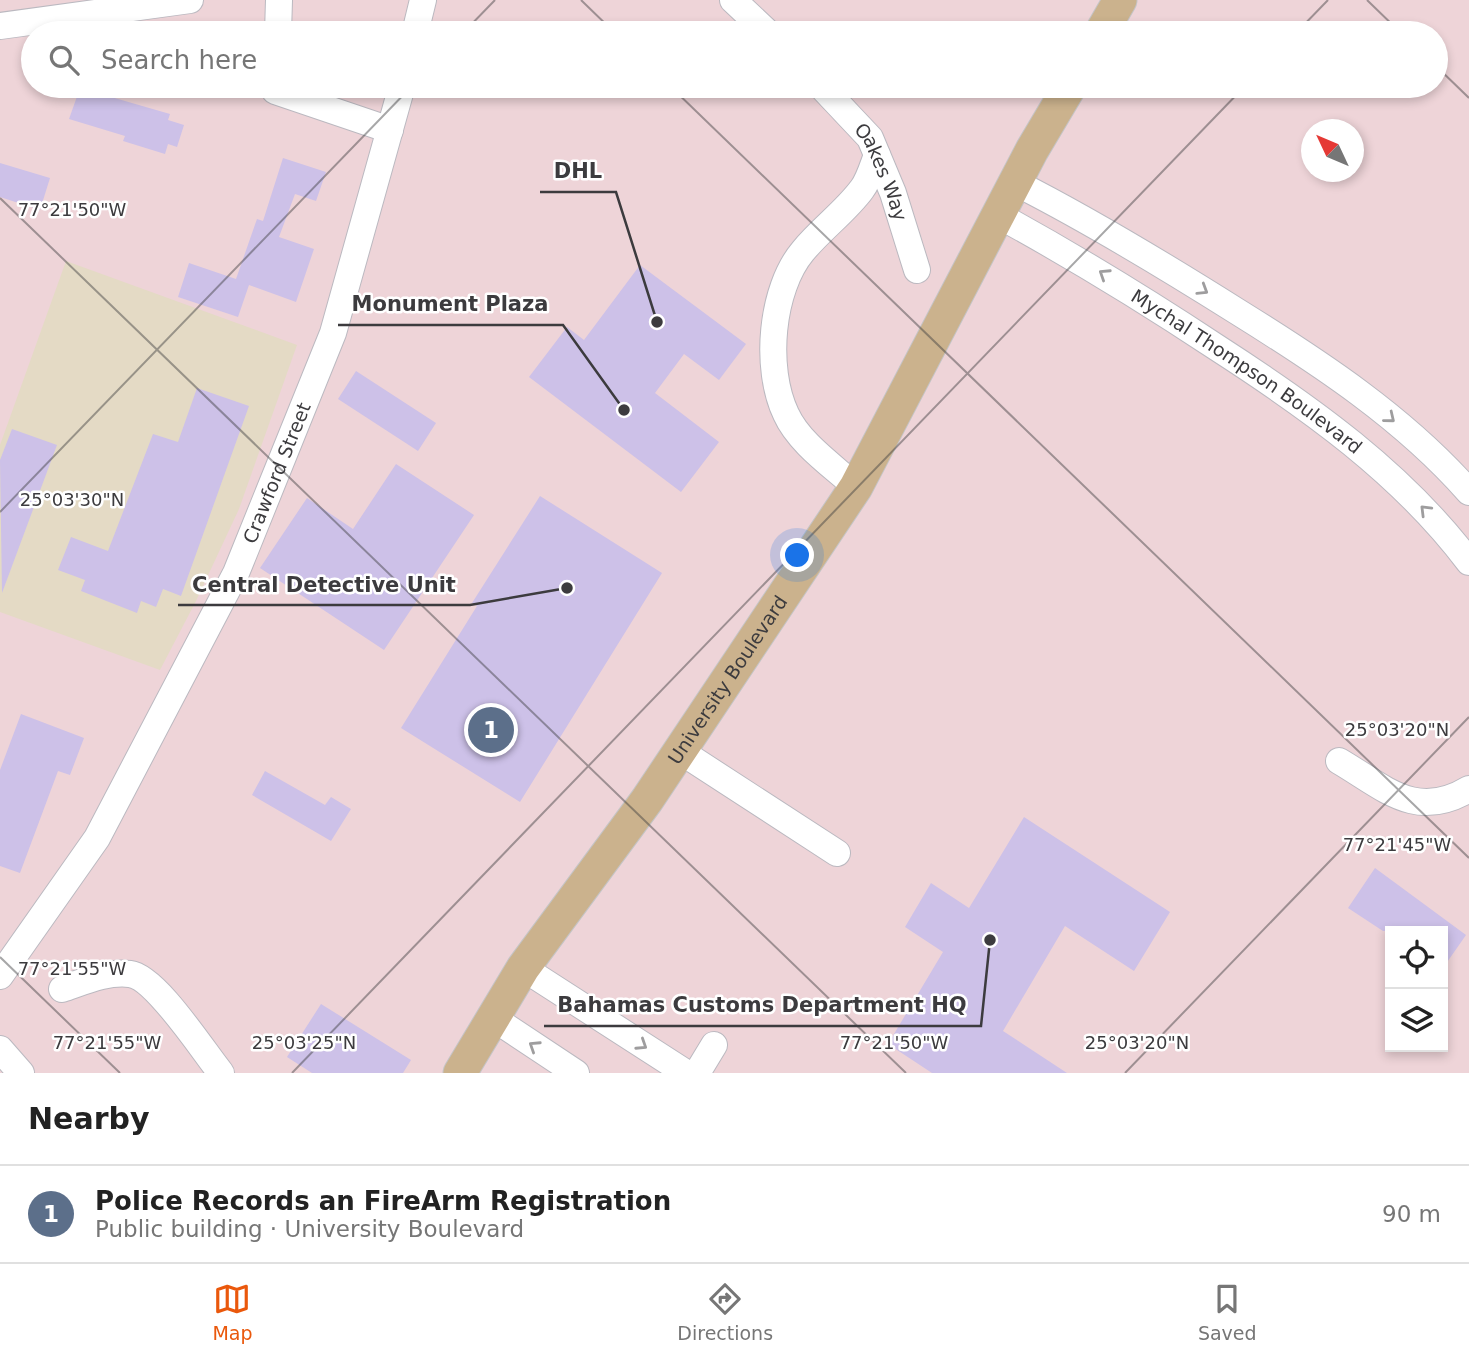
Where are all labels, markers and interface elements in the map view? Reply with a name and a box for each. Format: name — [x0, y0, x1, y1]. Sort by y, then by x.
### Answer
search box — [21, 21, 1448, 98]
icon: search — [45, 41, 83, 79]
text: Search here — [101, 45, 257, 75]
street label: Oakes Way — [850, 118, 912, 223]
north arrow — [1301, 119, 1364, 182]
callout: DHL — [540, 150, 616, 192]
text: DHL — [554, 159, 602, 183]
text: 77°21'50"W — [18, 199, 127, 220]
one-way arrow — [1099, 270, 1112, 283]
one-way arrow — [1195, 281, 1208, 294]
callout: Monument Plaza — [338, 283, 563, 325]
street label: Mychal Thompson Boulevard — [1127, 285, 1366, 458]
text: Monument Plaza — [352, 292, 548, 316]
street label: Crawford Street — [238, 399, 315, 546]
one-way arrow — [1382, 410, 1395, 422]
text: 25°03'30"N — [20, 489, 124, 510]
one-way arrow — [1421, 505, 1434, 518]
your location — [780, 538, 814, 572]
callout: Central Detective Unit — [178, 563, 470, 605]
text: Central Detective Unit — [192, 573, 456, 597]
street label: University Boulevard — [663, 591, 792, 768]
pin: 1 — [468, 704, 514, 756]
text: 25°03'20"N — [1345, 719, 1449, 740]
text: 77°21'45"W — [1343, 834, 1452, 855]
map controls — [1385, 926, 1448, 1052]
button: locate — [1385, 926, 1448, 989]
text: 77°21'55"W — [18, 958, 127, 979]
callout: Bahamas Customs Department HQ — [544, 984, 981, 1026]
button: layers — [1385, 989, 1448, 1052]
text: Bahamas Customs Department HQ — [557, 993, 967, 1017]
text: 77°21'55"W — [53, 1032, 162, 1053]
text: 25°03'25"N — [252, 1032, 356, 1053]
text: 77°21'50"W — [840, 1032, 949, 1053]
text: 25°03'20"N — [1085, 1032, 1189, 1053]
one-way arrow — [635, 1036, 648, 1049]
one-way arrow — [529, 1041, 542, 1054]
text: Nearby — [28, 1101, 150, 1136]
text: Police Records an FireArm Registration — [95, 1186, 671, 1216]
text: 1 — [43, 1201, 59, 1227]
text: 90 m — [1382, 1201, 1441, 1227]
text: Public building · University Boulevard — [95, 1216, 524, 1242]
tab: Map — [212, 1280, 253, 1344]
tab: Directions — [677, 1280, 773, 1344]
tab: Saved — [1198, 1280, 1257, 1344]

